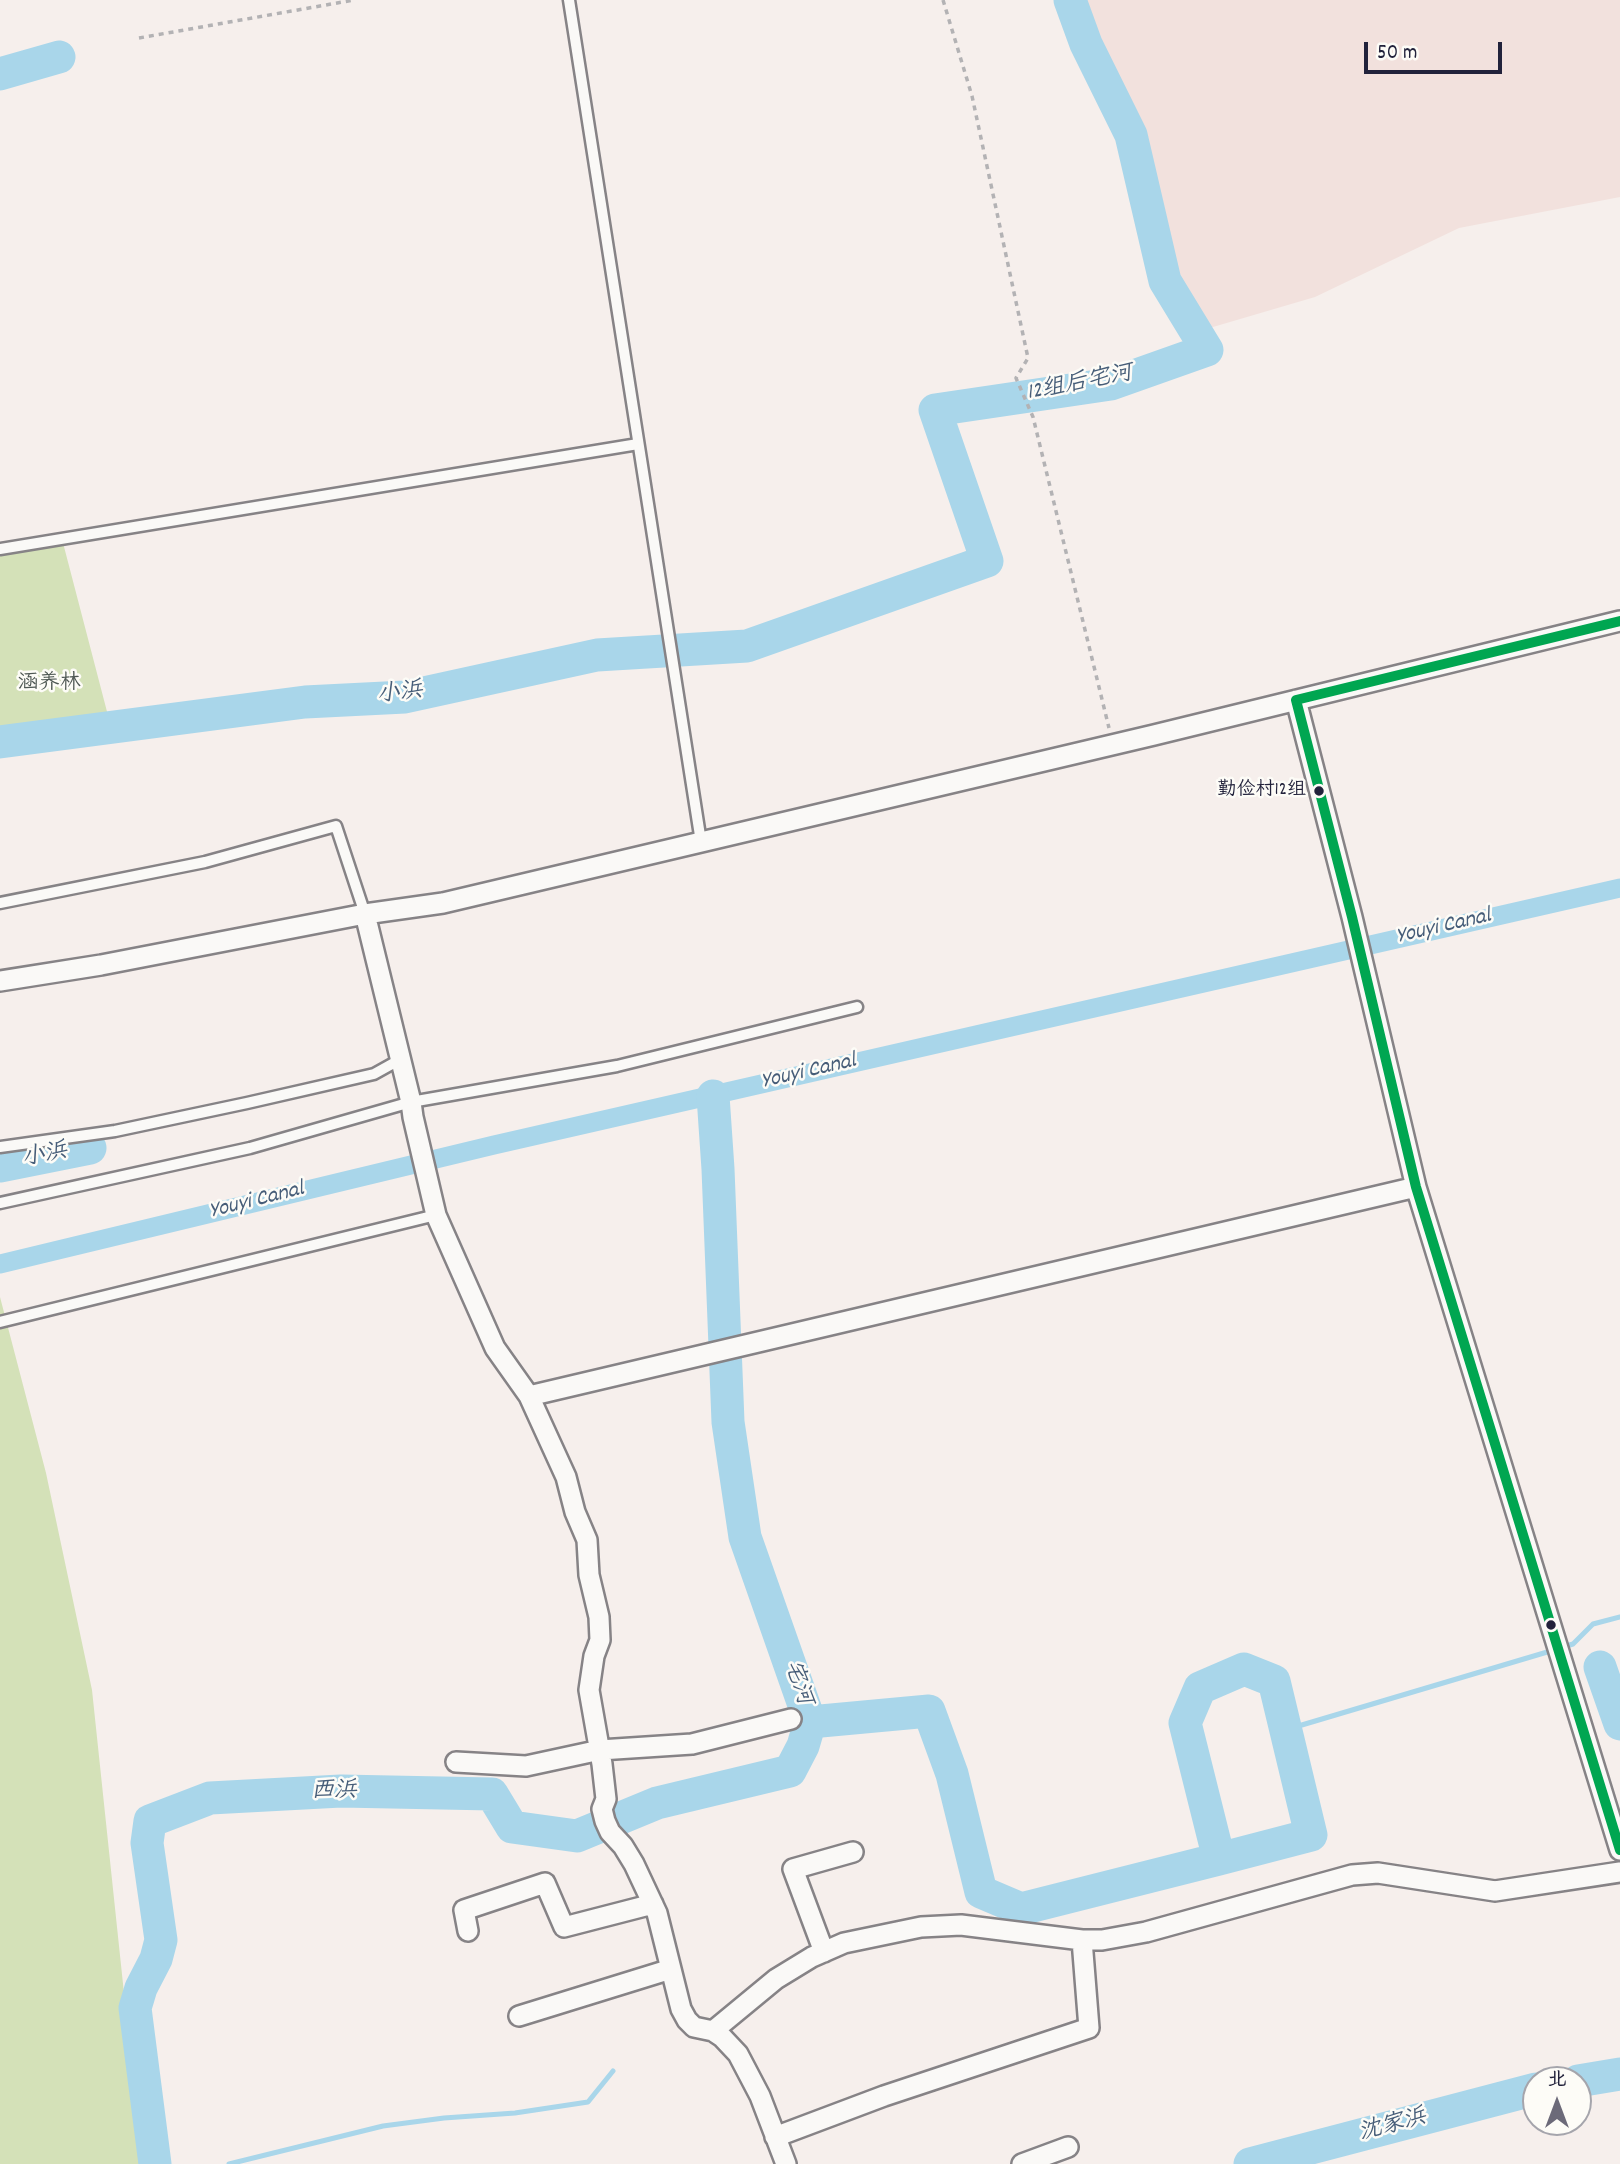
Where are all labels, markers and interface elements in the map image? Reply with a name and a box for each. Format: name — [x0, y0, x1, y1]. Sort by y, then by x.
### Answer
scale bar — [1368, 28, 1506, 72]
text: 50 m — [1377, 39, 1417, 69]
water label: 12组后宅河 — [1025, 361, 1135, 409]
park label: 涵养林 — [18, 672, 80, 698]
water label: 小浜 — [375, 678, 425, 712]
place label: 勤俭村12组 — [1218, 780, 1306, 802]
marker: 勤俭村12组 — [1312, 784, 1326, 798]
water label: Youyi Canal — [1394, 904, 1494, 952]
water label: Youyi Canal — [759, 1049, 859, 1097]
water label: 小浜 — [20, 1139, 70, 1175]
water label: Youyi Canal — [207, 1177, 307, 1227]
unlabelled marker — [1544, 1618, 1558, 1632]
water label: 宅河 — [775, 1657, 817, 1709]
water label: 西浜 — [311, 1779, 357, 1807]
north arrow — [1522, 2066, 1592, 2136]
text: 北 — [1547, 2068, 1567, 2095]
water label: 沈家浜 — [1356, 2105, 1430, 2149]

